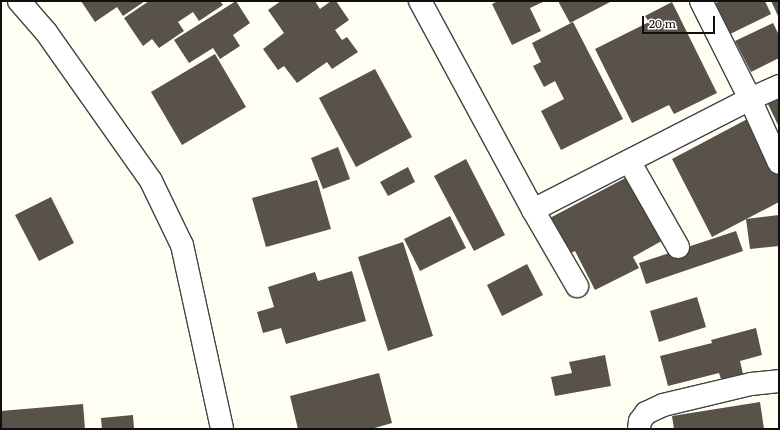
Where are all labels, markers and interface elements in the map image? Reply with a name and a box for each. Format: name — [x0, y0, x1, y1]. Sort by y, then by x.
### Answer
scale bar — [644, 8, 717, 34]
text: 20 m — [649, 14, 676, 32]

